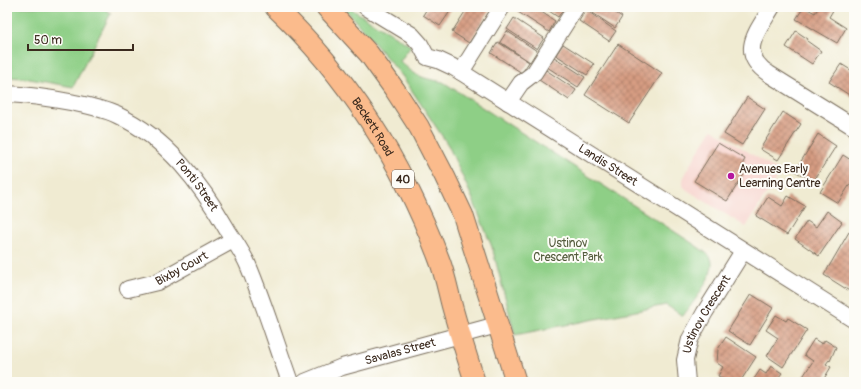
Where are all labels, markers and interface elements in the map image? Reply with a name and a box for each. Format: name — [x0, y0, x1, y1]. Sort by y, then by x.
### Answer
scale bar — [28, 26, 133, 52]
text: 50 m — [34, 33, 62, 48]
street label: Beckett Road — [348, 94, 397, 159]
street label: Landis Street — [576, 141, 641, 189]
street label: Ponti Street — [172, 156, 222, 214]
place label: Avenues Early Learning Centre — [739, 162, 820, 191]
road number: 40 — [392, 170, 414, 188]
marker: Avenues Early Learning Centre — [726, 171, 736, 181]
park label: Ustinov Crescent Park — [533, 236, 603, 265]
street label: Bixby Court — [153, 248, 211, 289]
street label: Ustinov Crescent — [679, 272, 734, 355]
street label: Savalas Street — [363, 335, 437, 368]

